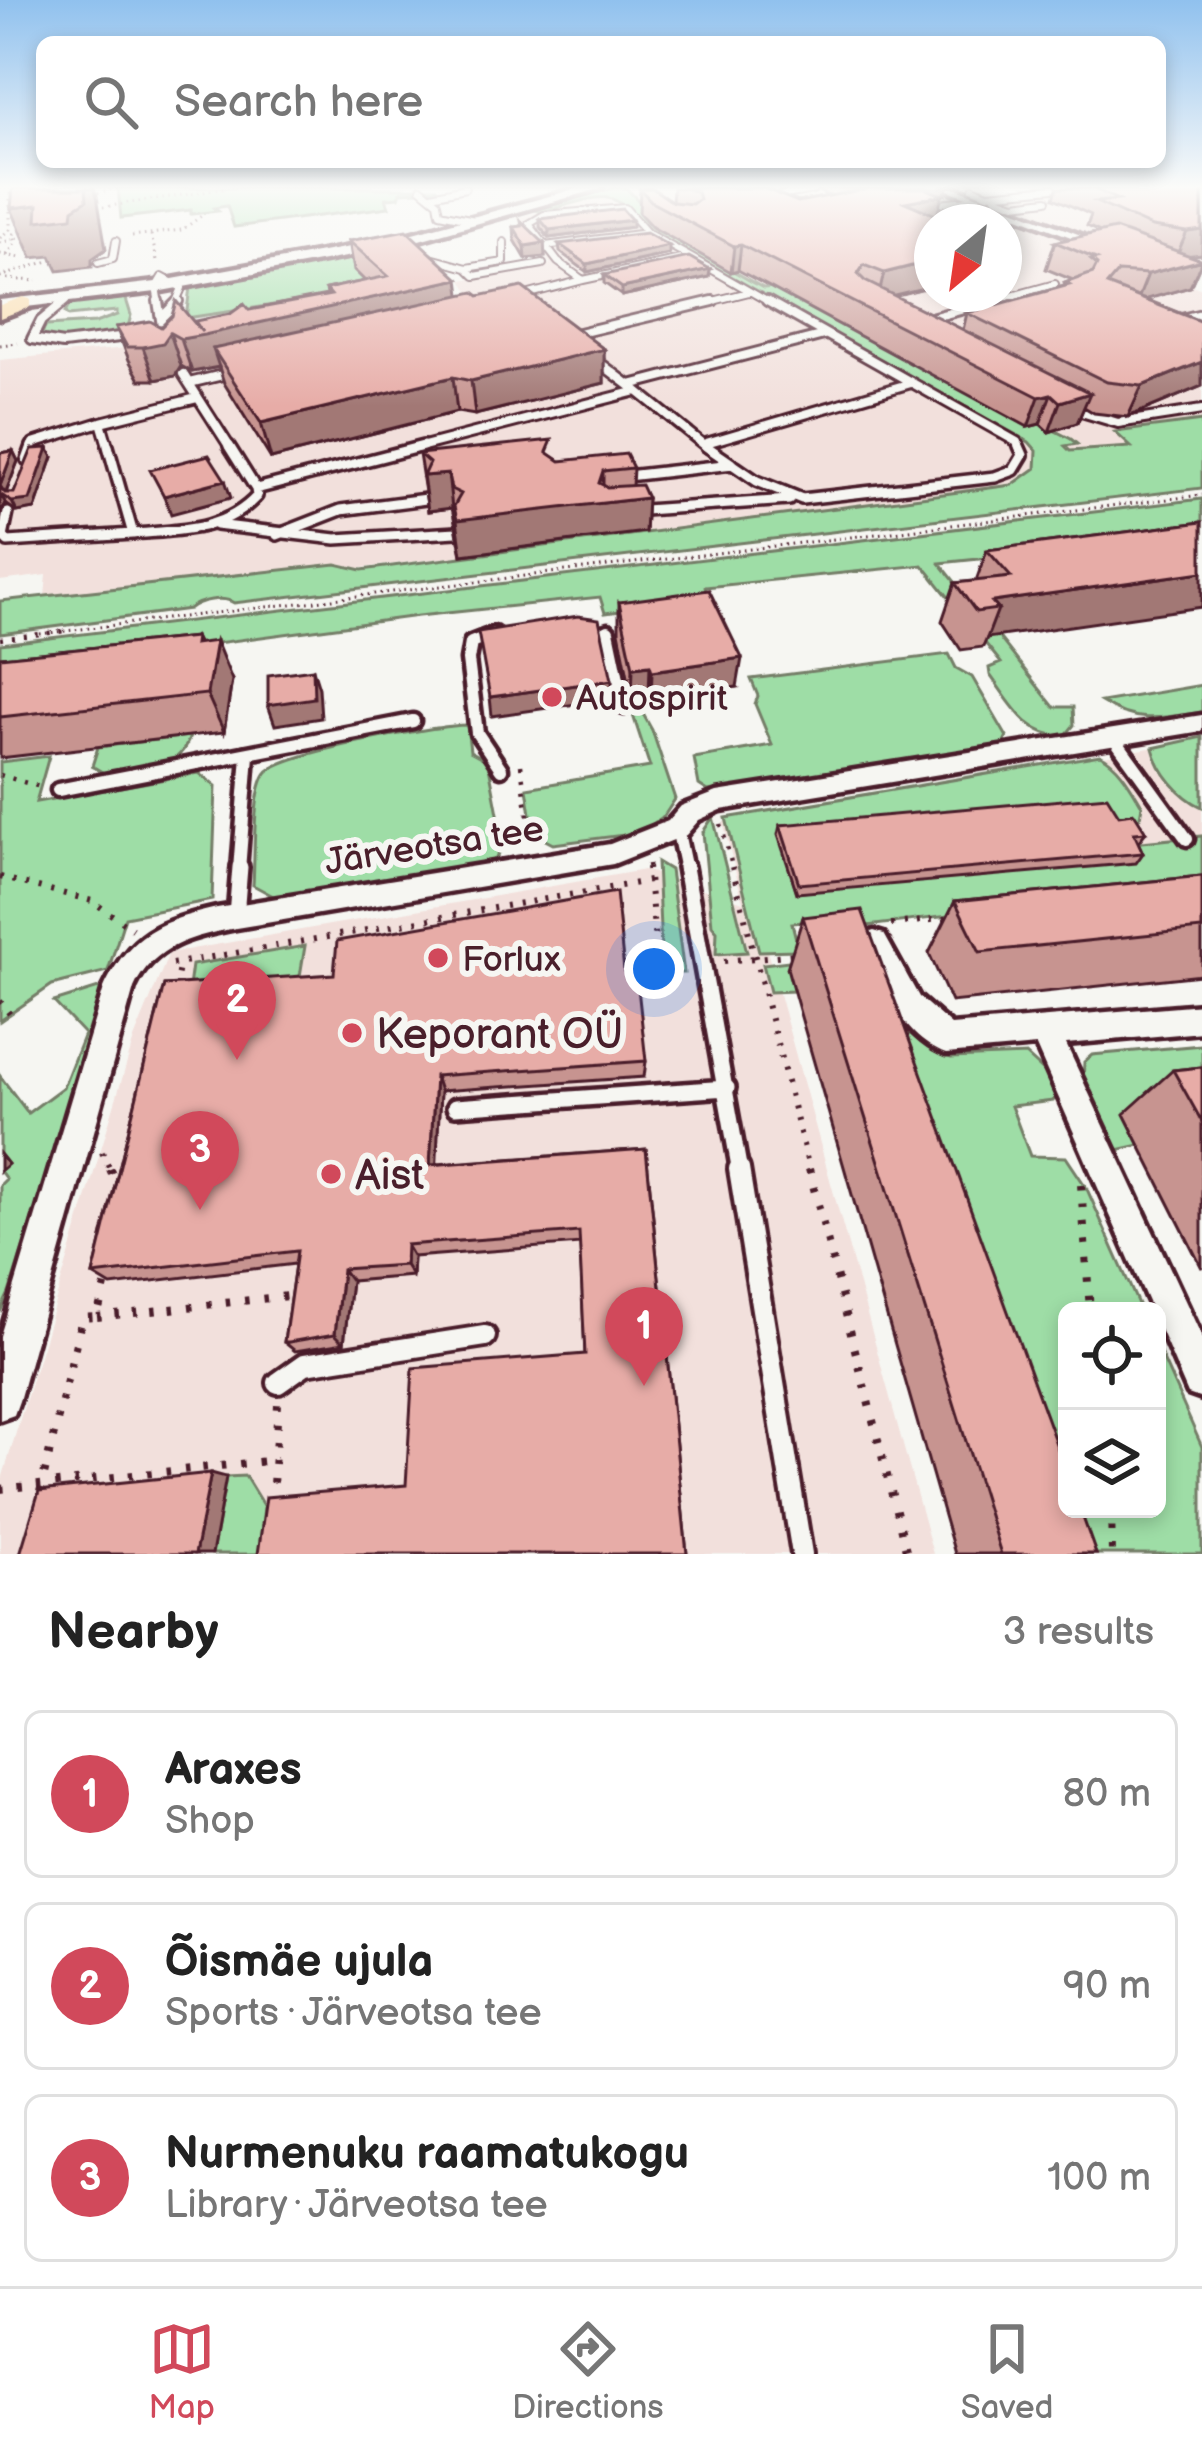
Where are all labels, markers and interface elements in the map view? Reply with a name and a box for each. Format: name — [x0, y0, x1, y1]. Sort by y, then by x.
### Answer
search box — [36, 36, 1166, 168]
icon: search — [78, 69, 144, 135]
text: Search here — [174, 75, 423, 130]
north arrow — [914, 204, 1022, 312]
place label: Autospirit — [576, 678, 728, 721]
marker: Autospirit — [539, 684, 565, 710]
street label: Järveotsa tee — [322, 808, 547, 885]
place label: Forlux — [462, 939, 561, 982]
your location — [624, 939, 684, 999]
marker: Forlux — [425, 945, 451, 971]
pin: 2 — [198, 961, 276, 1060]
place label: Keporant OÜ — [376, 1009, 623, 1061]
marker: Keporant OÜ — [339, 1020, 365, 1046]
pin: 3 — [161, 1111, 239, 1210]
place label: Aist — [355, 1151, 424, 1202]
marker: Aist — [318, 1161, 344, 1187]
pin: 1 — [605, 1287, 683, 1386]
map controls — [1058, 1302, 1166, 1518]
button: locate — [1058, 1302, 1166, 1410]
button: layers — [1058, 1410, 1166, 1518]
text: Nearby — [48, 1602, 219, 1663]
text: 3 results — [1002, 1609, 1154, 1656]
text: Araxes — [165, 1743, 302, 1798]
text: 1 — [82, 1771, 98, 1818]
text: 80 m — [1063, 1771, 1151, 1818]
text: Shop — [165, 1798, 255, 1845]
text: Õismäe ujula — [165, 1935, 433, 1990]
text: 2 — [78, 1963, 102, 2010]
text: 90 m — [1063, 1963, 1151, 2010]
text: Sports · Järveotsa tee — [165, 1990, 542, 2037]
text: Nurmenuku raamatukogu — [165, 2127, 689, 2182]
text: 3 — [79, 2155, 101, 2202]
text: 100 m — [1047, 2155, 1151, 2202]
text: Library · Järveotsa tee — [165, 2182, 548, 2229]
tab: Map — [149, 2316, 215, 2428]
tab: Directions — [512, 2316, 664, 2428]
tab: Saved — [961, 2316, 1053, 2428]

